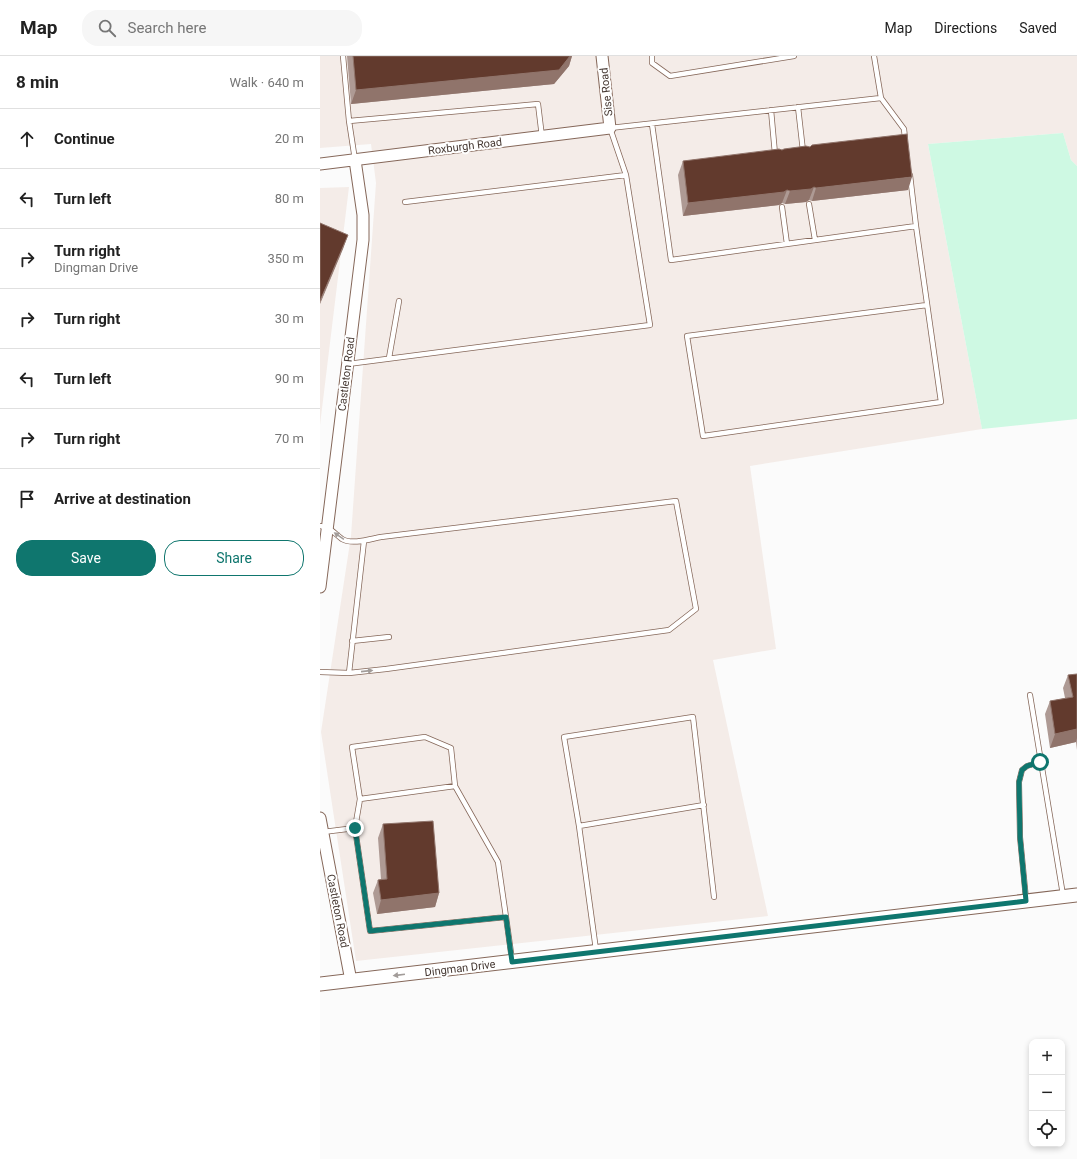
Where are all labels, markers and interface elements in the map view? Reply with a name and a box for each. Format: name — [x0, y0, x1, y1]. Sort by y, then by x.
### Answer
search box — [82, 10, 362, 46]
text: Map — [20, 16, 58, 39]
icon: search — [96, 17, 118, 39]
text: Search here — [128, 19, 206, 37]
text: Map — [885, 20, 912, 36]
text: Directions — [934, 20, 997, 36]
text: Saved — [1019, 20, 1057, 36]
street label: Sise Road — [597, 67, 616, 117]
text: 8 min — [16, 72, 59, 92]
text: Walk · 640 m — [229, 75, 304, 90]
icon: ahead — [16, 128, 38, 150]
text: Continue — [54, 130, 115, 148]
text: 20 m — [275, 131, 304, 146]
street label: Roxburgh Road — [427, 136, 503, 157]
icon: left — [16, 188, 38, 210]
text: Turn left — [54, 190, 111, 208]
text: 80 m — [275, 191, 304, 206]
text: Turn right — [54, 242, 120, 260]
icon: right — [16, 248, 38, 270]
text: 350 m — [267, 251, 304, 266]
text: Dingman Drive — [54, 260, 138, 275]
icon: right — [16, 308, 38, 330]
text: Turn right — [54, 310, 120, 328]
text: 30 m — [275, 311, 304, 326]
street label: Castleton Road — [335, 336, 358, 412]
icon: left — [16, 368, 38, 390]
text: Turn left — [54, 370, 111, 388]
text: 90 m — [275, 371, 304, 386]
icon: right — [16, 428, 38, 450]
text: Turn right — [54, 430, 120, 448]
text: 70 m — [275, 431, 304, 446]
icon: arrive — [16, 488, 38, 510]
text: Arrive at destination — [54, 490, 191, 508]
one-way arrow — [334, 532, 345, 540]
button: Save — [16, 540, 156, 576]
button: Share — [164, 540, 304, 576]
one-way arrow — [361, 667, 373, 674]
route start — [1031, 753, 1049, 771]
route end — [346, 819, 364, 837]
street label: Castleton Road — [324, 873, 351, 949]
street label: Dingman Drive — [424, 958, 496, 979]
one-way arrow — [393, 972, 405, 978]
map controls — [1029, 1039, 1065, 1147]
button: + — [1029, 1039, 1065, 1075]
button: − — [1029, 1075, 1065, 1111]
button: locate — [1029, 1111, 1065, 1147]

